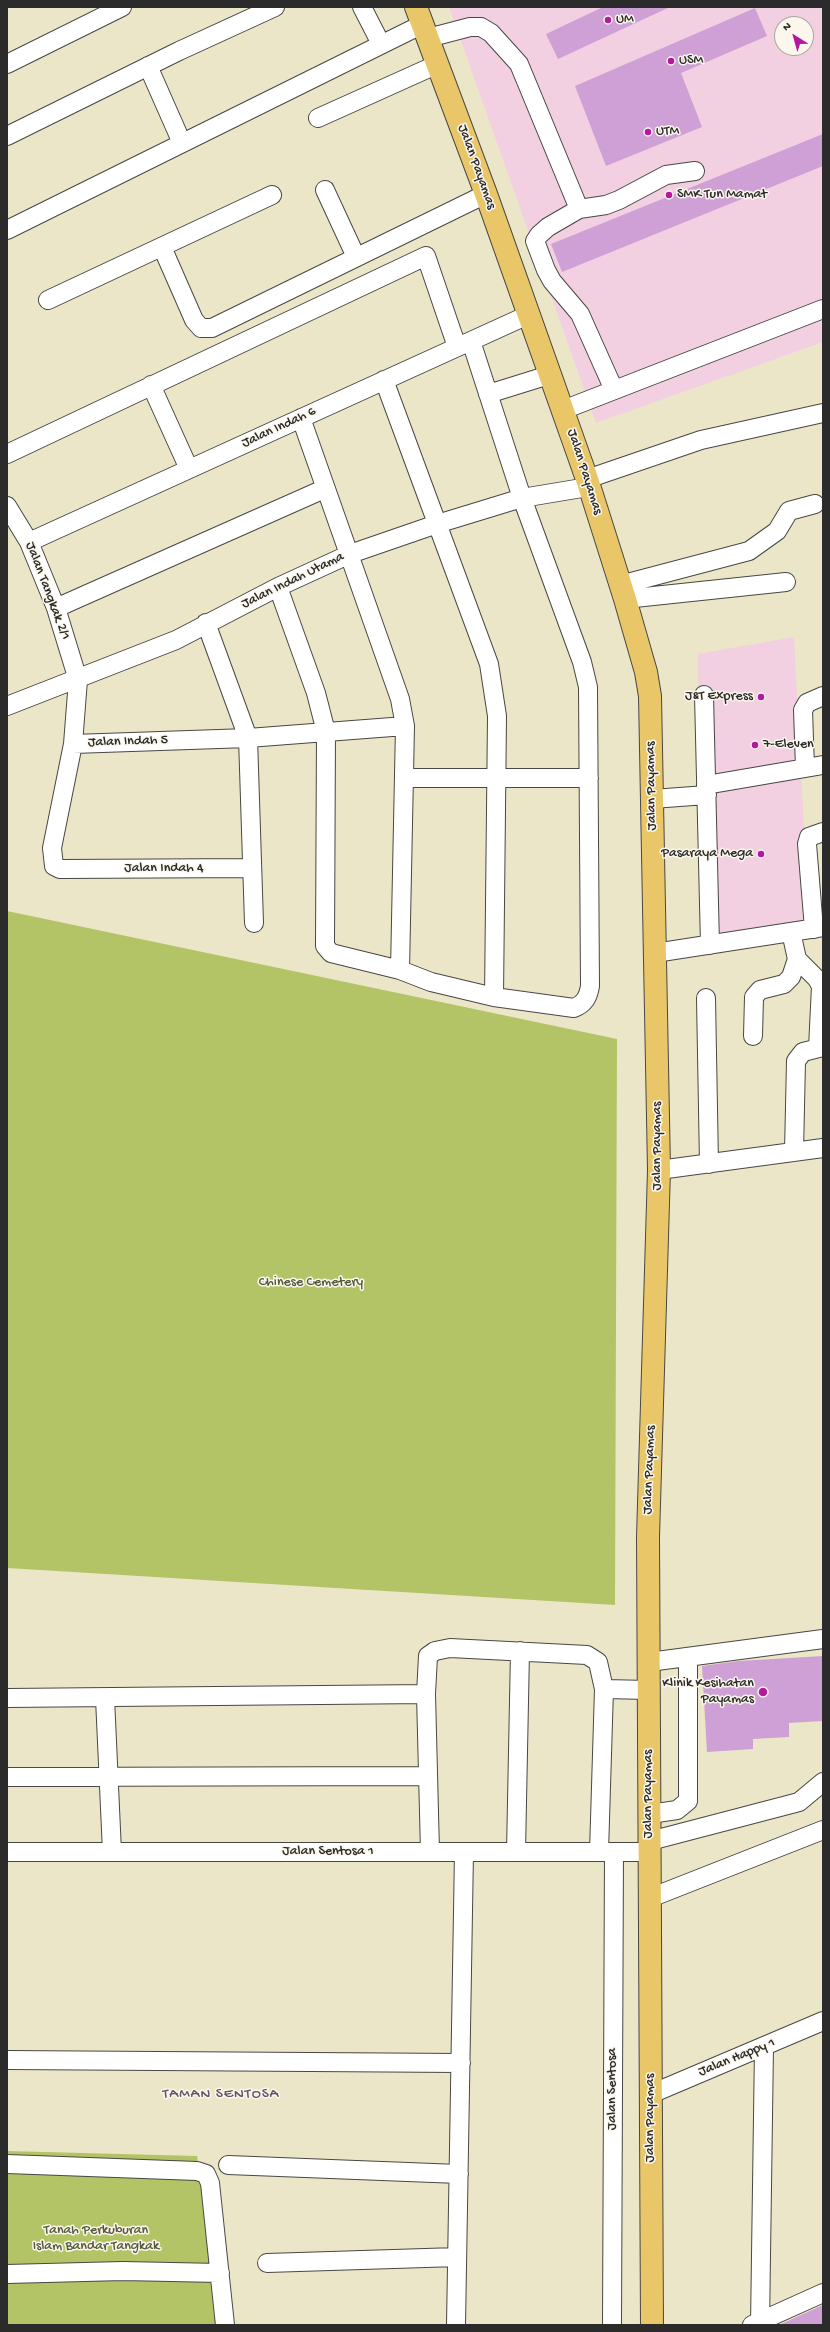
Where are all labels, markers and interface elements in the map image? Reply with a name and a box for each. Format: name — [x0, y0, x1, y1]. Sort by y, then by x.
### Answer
place label: UM — [616, 12, 634, 28]
marker: UM — [603, 15, 613, 25]
north arrow — [774, 16, 814, 56]
text: N — [781, 20, 794, 34]
place label: USM — [679, 53, 703, 69]
marker: USM — [666, 56, 676, 66]
street label: Jalan Payamas — [453, 122, 499, 212]
place label: UTM — [656, 124, 679, 140]
marker: UTM — [643, 127, 653, 137]
place label: SMK Tun Mamat — [677, 187, 767, 203]
marker: SMK Tun Mamat — [664, 190, 674, 200]
street label: Jalan Indah 6 — [239, 403, 319, 453]
street label: Jalan Payamas — [562, 427, 606, 517]
street label: Jalan Tangkak 2/1 — [21, 540, 73, 642]
street label: Jalan Indah Utama — [239, 549, 347, 613]
place label: J&T Express — [685, 689, 753, 705]
marker: J&T Express — [756, 692, 766, 702]
street label: Jalan Indah 5 — [88, 732, 168, 752]
place label: 7-Eleven — [763, 737, 814, 753]
marker: 7-Eleven — [750, 740, 760, 750]
street label: Jalan Payamas — [643, 741, 661, 831]
place label: Pasaraya Mega — [661, 846, 753, 862]
marker: Pasaraya Mega — [756, 849, 766, 859]
street label: Jalan Indah 4 — [124, 861, 204, 877]
street label: Jalan Payamas — [650, 1101, 666, 1191]
park label: Chinese Cemetery — [259, 1275, 363, 1291]
street label: Jalan Payamas — [640, 1425, 660, 1515]
place label: Klinik Kesihatan Payamas — [662, 1676, 754, 1708]
marker: Klinik Kesihatan Payamas — [757, 1686, 769, 1698]
street label: Jalan Payamas — [641, 1749, 657, 1839]
street label: Jalan Sentosa 1 — [282, 1844, 374, 1860]
street label: Jalan Happy 1 — [696, 2035, 778, 2081]
street label: Jalan Sentosa — [605, 2048, 621, 2130]
street label: Jalan Payamas — [643, 2073, 659, 2163]
district label: TAMAN SENTOSA — [163, 2086, 279, 2104]
park label: Tanah Perkuburan Islam Bandar Tangkak — [33, 2223, 159, 2256]

